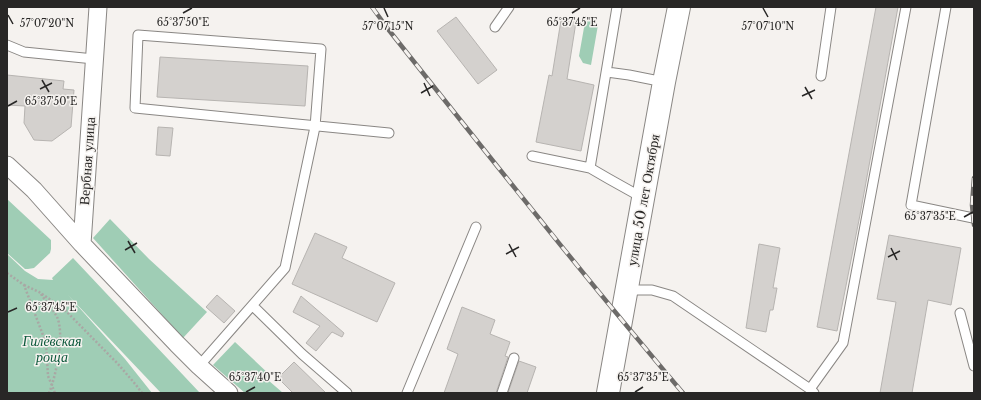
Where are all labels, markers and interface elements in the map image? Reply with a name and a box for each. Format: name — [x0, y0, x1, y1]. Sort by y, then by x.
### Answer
text: 65°37'50"E — [157, 16, 209, 29]
text: 65°37'45"E — [547, 16, 597, 29]
text: 57°07'20"N — [20, 17, 74, 30]
text: 57°07'15"N — [362, 20, 414, 33]
text: 57°07'10"N — [742, 20, 794, 33]
text: 65°37'50"E — [25, 95, 77, 108]
street label: Вербная улица — [75, 115, 99, 206]
street label: улица 50 лет Октября — [623, 132, 664, 267]
text: 65°37'35"E — [904, 210, 956, 223]
text: 65°37'45"E — [26, 301, 76, 314]
park label: Гилёвская роща — [22, 332, 81, 366]
text: 65°37'40"E — [229, 371, 281, 384]
text: 65°37'35"E — [617, 371, 669, 384]

